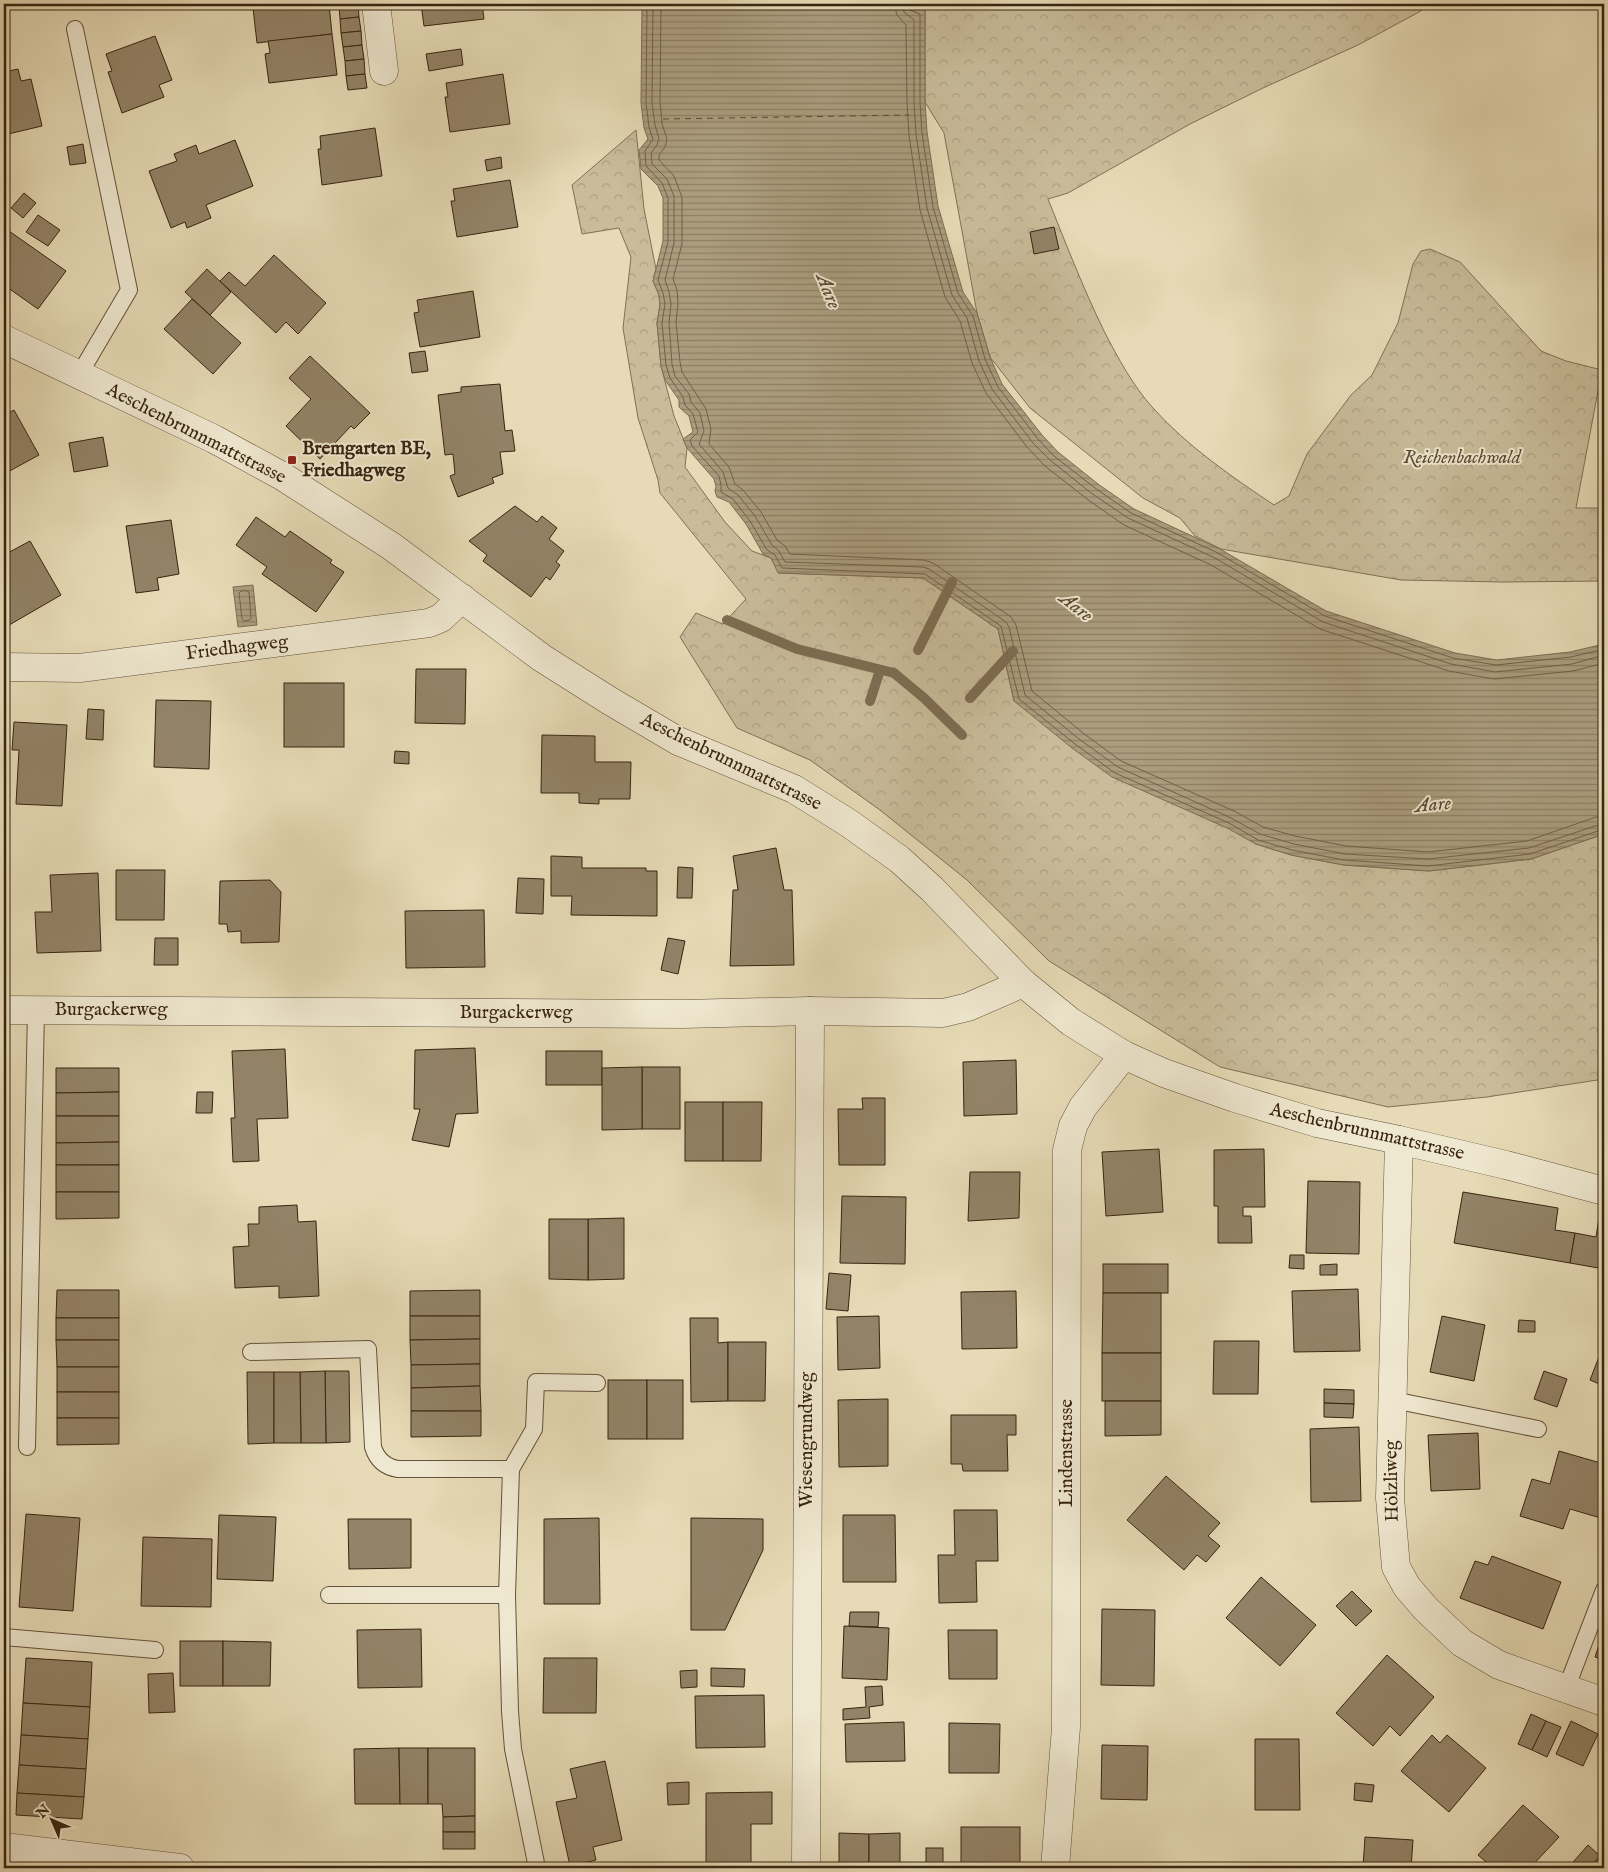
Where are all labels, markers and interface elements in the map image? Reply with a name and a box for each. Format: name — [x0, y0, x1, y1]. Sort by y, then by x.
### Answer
water label: Aare — [809, 268, 846, 313]
street label: Aeschenbrunnmattstrasse — [101, 378, 290, 490]
place label: Bremgarten BE, Friedhagweg — [302, 437, 431, 483]
park label: Reichenbachwald — [1403, 446, 1522, 470]
marker: Bremgarten BE, Friedhagweg — [286, 454, 298, 466]
water label: Aare — [1053, 585, 1098, 628]
street label: Friedhagweg — [184, 630, 290, 666]
street label: Aeschenbrunnmattstrasse — [635, 707, 826, 816]
water label: Aare — [1412, 791, 1452, 819]
street label: Burgackerweg — [54, 998, 168, 1022]
street label: Burgackerweg — [459, 1001, 573, 1025]
street label: Aeschenbrunnmattstrasse — [1266, 1098, 1467, 1166]
street label: Wiesengrundweg — [795, 1371, 819, 1508]
street label: Lindenstrasse — [1055, 1399, 1079, 1507]
street label: Hölzliweg — [1379, 1439, 1405, 1522]
north arrow — [28, 1794, 78, 1844]
text: N — [32, 1801, 54, 1823]

